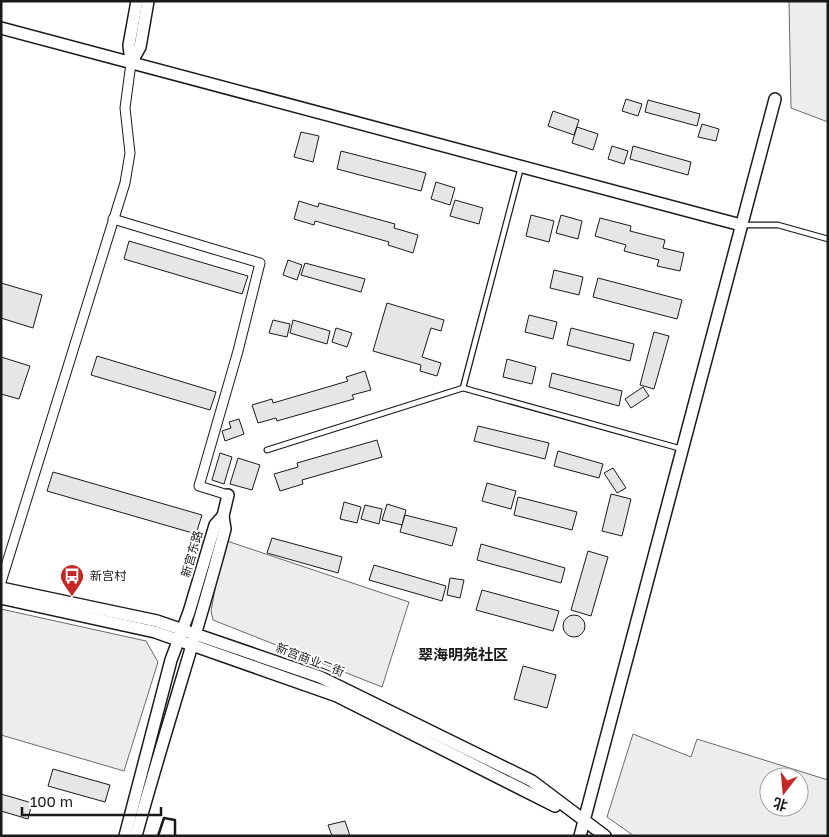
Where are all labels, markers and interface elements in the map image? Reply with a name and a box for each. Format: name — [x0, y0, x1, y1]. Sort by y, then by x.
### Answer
street label: 新宫东路 — [178, 529, 205, 579]
bus stop icon: 新宫村 — [59, 563, 85, 597]
place label: 新宫村 — [90, 568, 127, 583]
street label: 新宫商业二街 — [274, 640, 346, 679]
district label: 翠海明苑社区 — [418, 645, 508, 663]
north arrow — [759, 767, 809, 817]
scale bar — [22, 784, 161, 816]
text: 100 m — [30, 792, 73, 810]
text: 北 — [771, 795, 789, 815]

